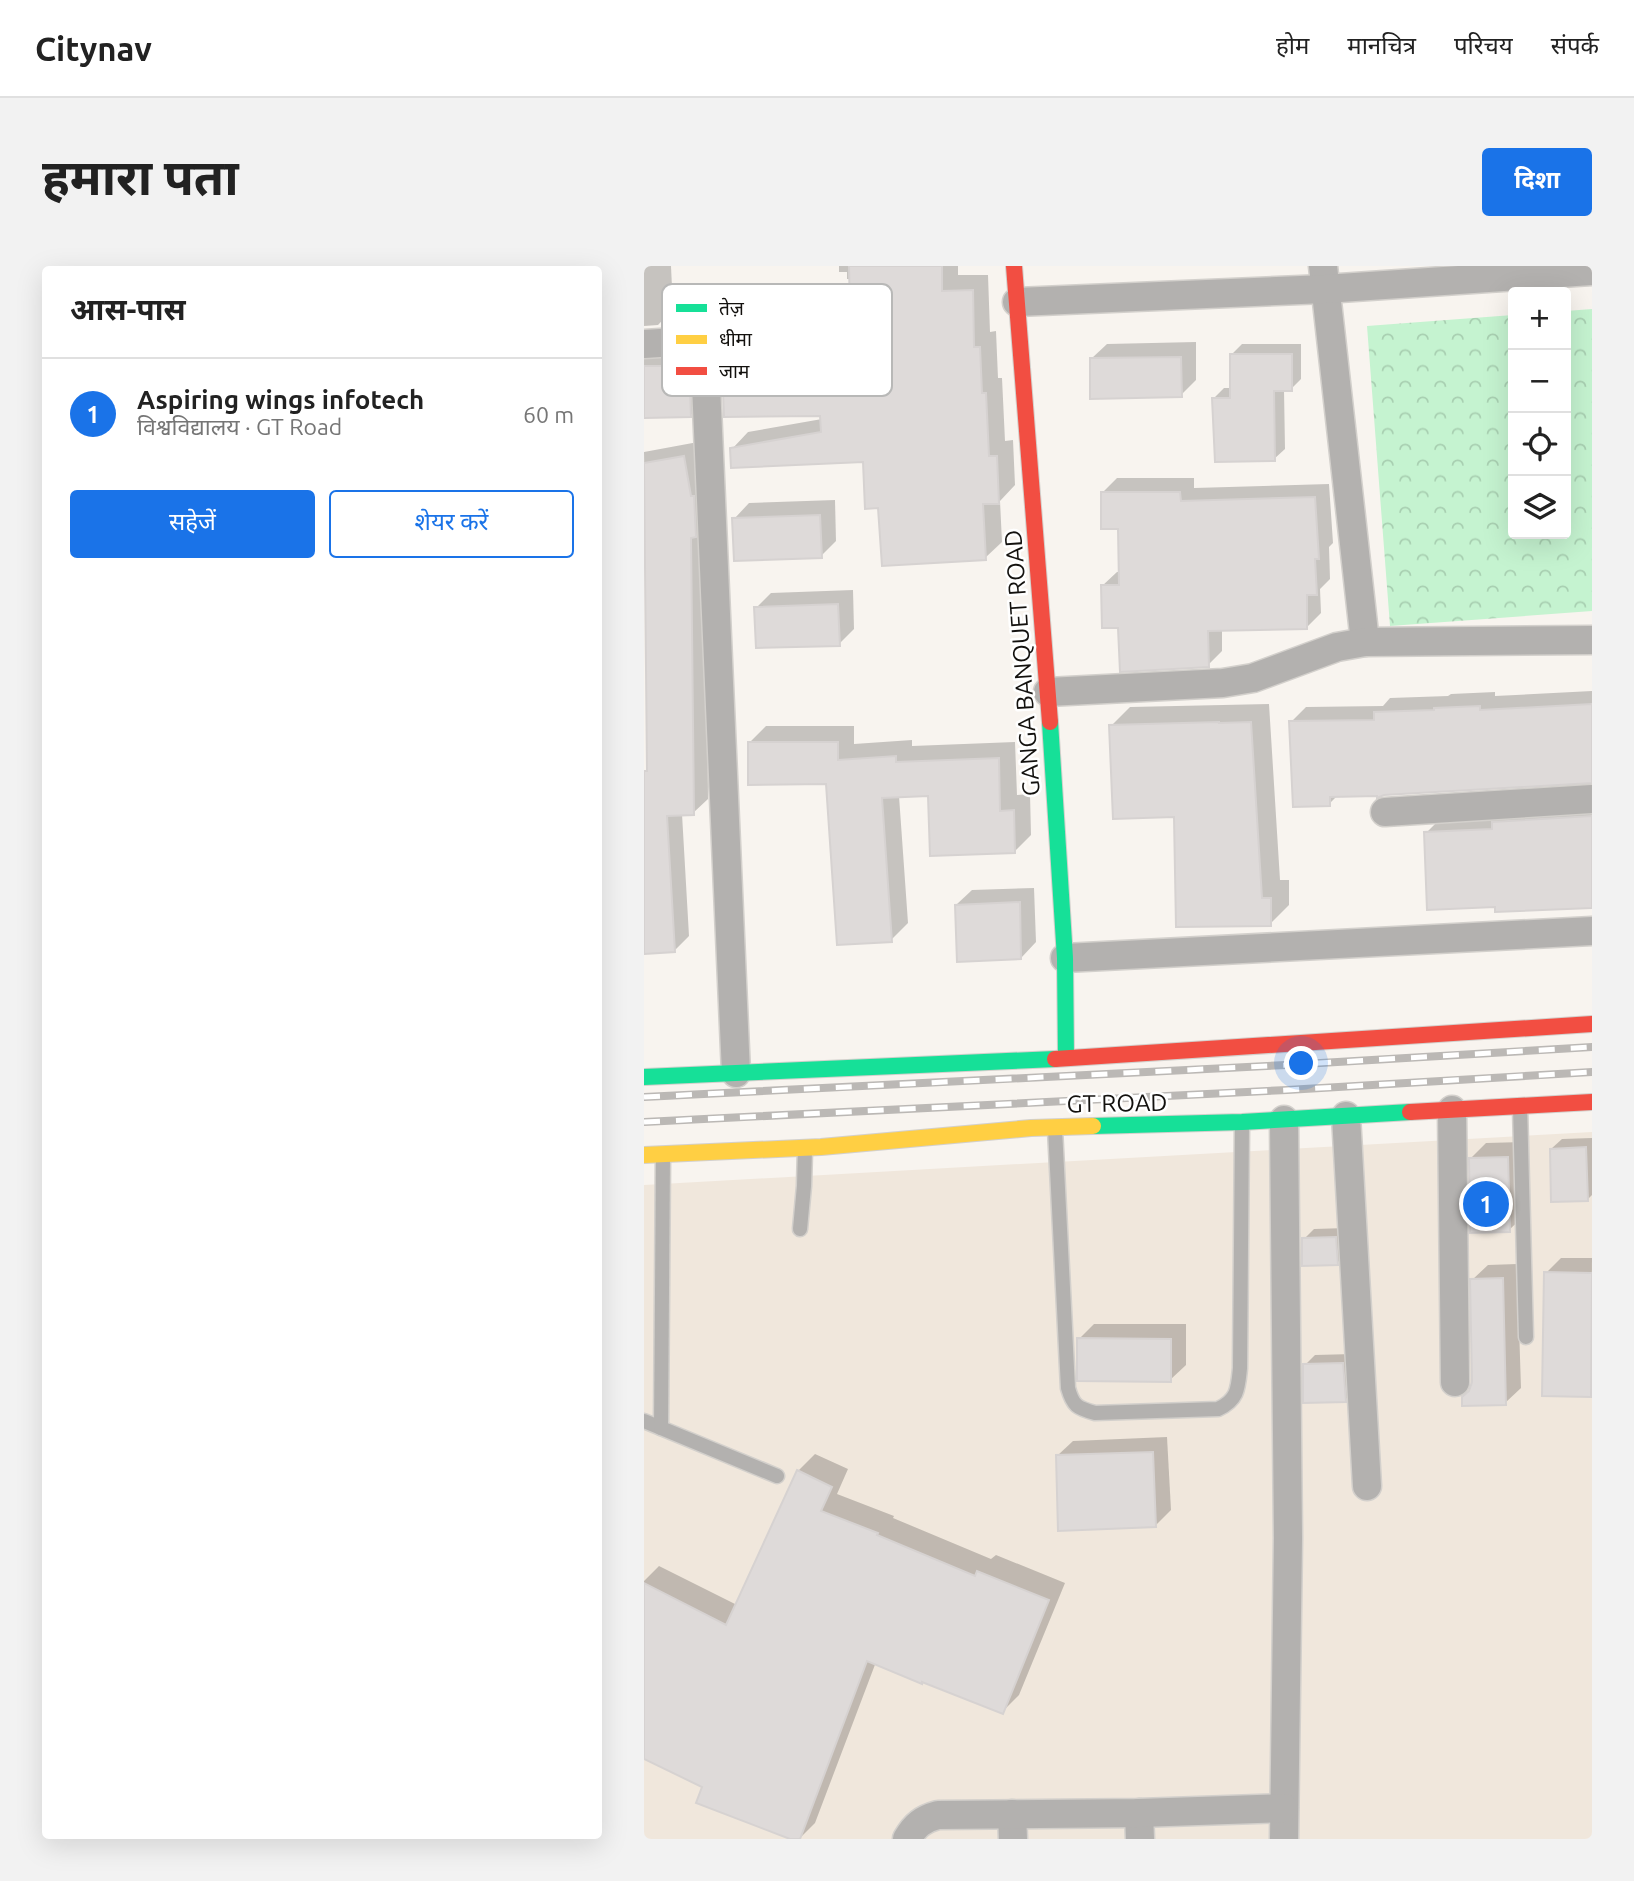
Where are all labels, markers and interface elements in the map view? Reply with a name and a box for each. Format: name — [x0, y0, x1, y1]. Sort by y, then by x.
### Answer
text: Citynav — [35, 30, 152, 67]
text: होम — [1276, 32, 1309, 59]
text: मानचित्र — [1347, 32, 1416, 59]
text: परिचय — [1454, 32, 1513, 59]
text: संपर्क — [1551, 32, 1599, 59]
button: दिशा — [1482, 148, 1592, 216]
text: हमारा पता — [42, 149, 239, 204]
legend — [662, 284, 892, 396]
map controls — [1508, 287, 1571, 539]
button: + — [1508, 287, 1571, 350]
text: आस-पास — [70, 292, 186, 326]
text: तेज़ — [719, 297, 745, 319]
text: धीमा — [719, 328, 753, 350]
button: − — [1508, 350, 1571, 413]
text: जाम — [719, 360, 750, 382]
text: Aspiring wings infotech — [137, 385, 424, 414]
text: 1 — [87, 402, 99, 427]
text: 60 m — [523, 402, 574, 427]
button: locate — [1508, 413, 1571, 476]
text: विश्वविद्यालय · GT Road — [137, 414, 342, 439]
button: layers — [1508, 476, 1571, 539]
button: सहेजें — [70, 490, 315, 558]
button: शेयर करें — [329, 490, 574, 558]
street label: GANGA BANQUET ROAD — [999, 529, 1045, 797]
your location — [1284, 1046, 1318, 1080]
street label: GT ROAD — [1066, 1089, 1168, 1117]
pin: 1 — [1463, 1178, 1509, 1230]

